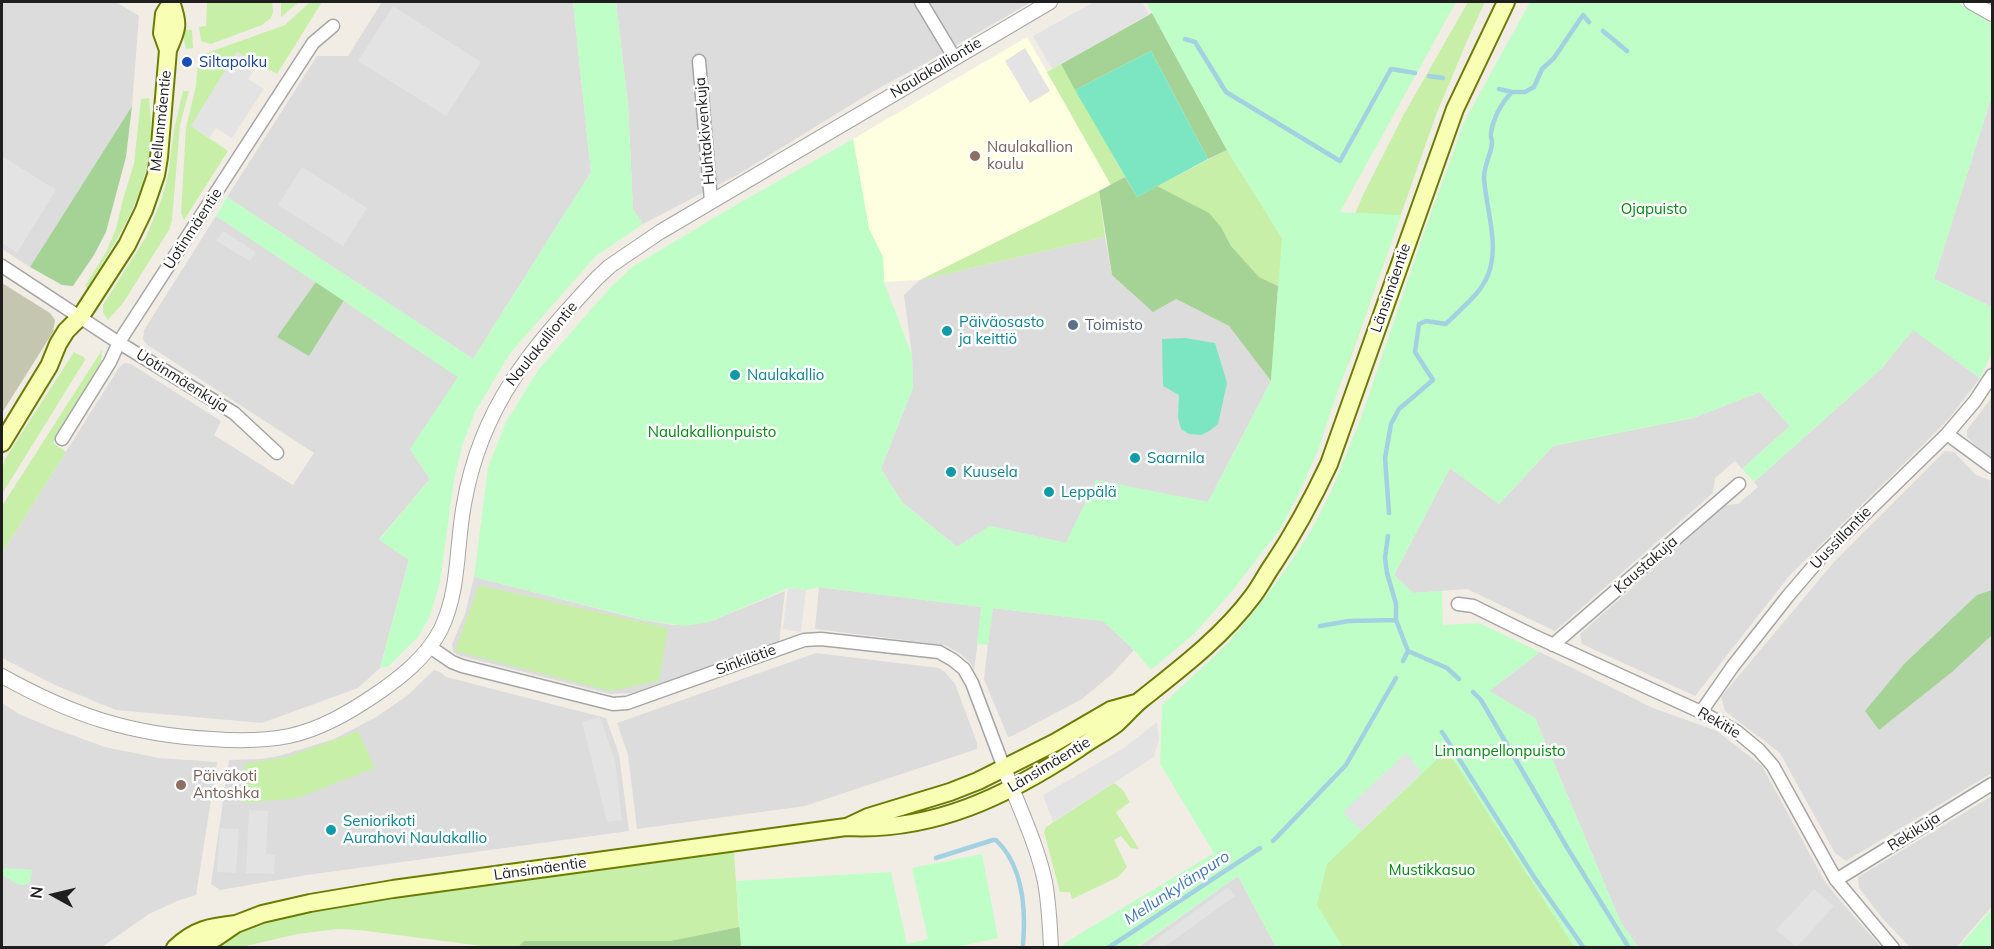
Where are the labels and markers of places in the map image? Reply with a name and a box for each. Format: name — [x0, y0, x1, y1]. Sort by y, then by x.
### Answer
place label: Siltapolku — [199, 53, 267, 71]
marker: Siltapolku — [180, 55, 194, 69]
place label: Naulakallion koulu — [987, 138, 1073, 173]
marker: Naulakallion koulu — [968, 149, 982, 163]
place label: Päiväosasto ja keittiö — [959, 313, 1044, 348]
place label: Toimisto — [1085, 316, 1143, 334]
marker: Toimisto — [1066, 318, 1080, 332]
marker: Päiväosasto ja keittiö — [940, 324, 954, 338]
place label: Naulakallio — [747, 366, 824, 384]
marker: Naulakallio — [728, 368, 742, 382]
place label: Saarnila — [1147, 449, 1205, 467]
marker: Saarnila — [1128, 451, 1142, 465]
place label: Kuusela — [963, 463, 1018, 481]
marker: Kuusela — [944, 465, 958, 479]
place label: Leppälä — [1061, 483, 1117, 501]
marker: Leppälä — [1042, 485, 1056, 499]
place label: Päiväkoti Antoshka — [193, 767, 259, 802]
marker: Päiväkoti Antoshka — [174, 778, 188, 792]
place label: Seniorikoti Aurahovi Naulakallio — [343, 812, 487, 847]
marker: Seniorikoti Aurahovi Naulakallio — [324, 823, 338, 837]

